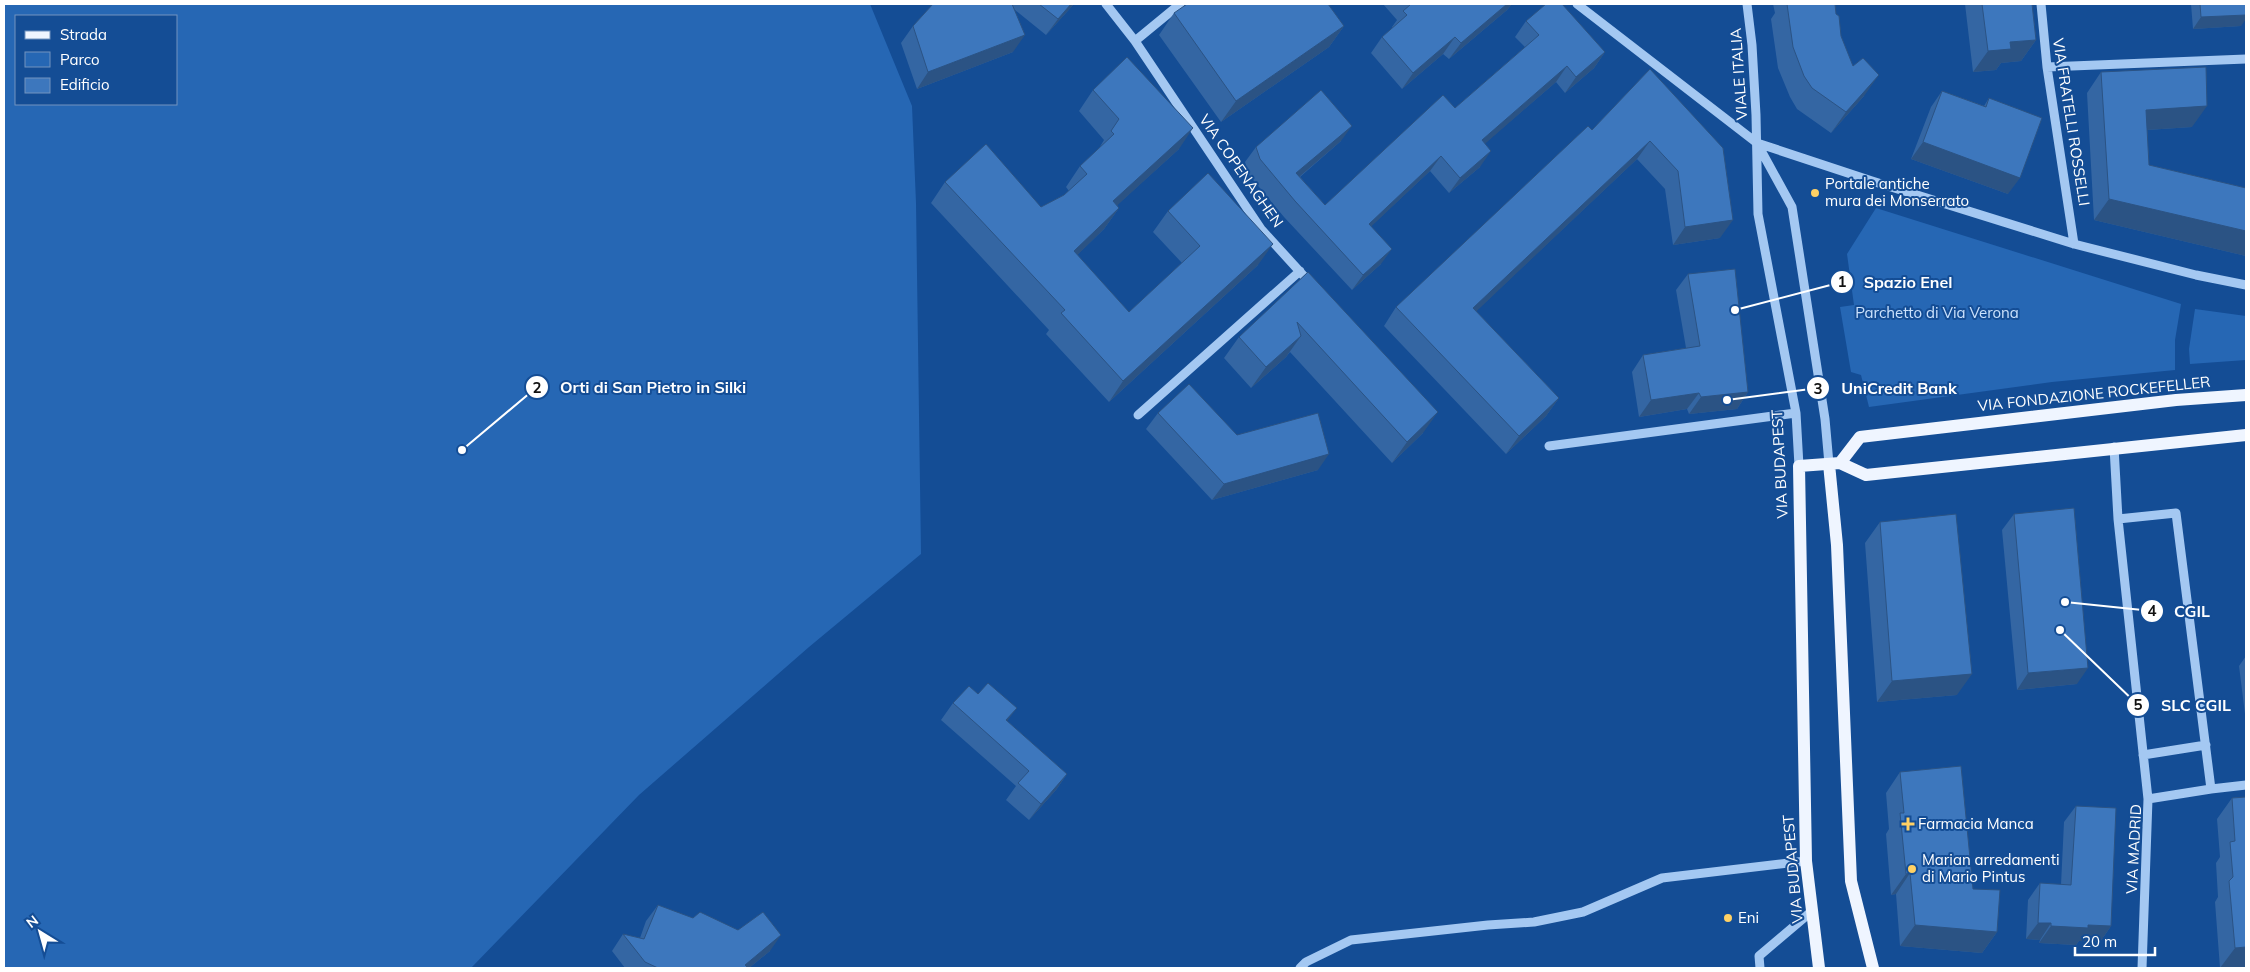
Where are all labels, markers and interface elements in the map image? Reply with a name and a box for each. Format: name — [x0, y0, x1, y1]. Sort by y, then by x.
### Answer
legend — [15, 15, 178, 105]
text: Strada — [60, 25, 107, 44]
street label: VIALE ITALIA — [1726, 27, 1751, 121]
street label: VIA FRATELLI ROSSELLI — [2049, 37, 2094, 207]
text: Parco — [60, 50, 100, 69]
text: Edificio — [60, 75, 110, 94]
street label: VIA COPENAGHEN — [1195, 110, 1288, 231]
place label: Portale antiche mura dei Monserrato — [1825, 174, 1969, 210]
marker: Portale antiche mura dei Monserrato — [1809, 187, 1821, 199]
callout: Spazio Enel — [1829, 267, 1963, 298]
text: 1 — [1837, 272, 1847, 291]
text: Spazio Enel — [1864, 272, 1952, 292]
park label: Parchetto di Via Verona — [1855, 303, 2019, 322]
callout: Orti di San Pietro in Silki — [525, 372, 756, 403]
street label: VIA FONDAZIONE ROCKEFELLER — [1977, 372, 2211, 415]
callout: UniCredit Bank — [1806, 373, 1966, 404]
text: Orti di San Pietro in Silki — [560, 377, 746, 397]
text: 2 — [532, 378, 542, 397]
text: UniCredit Bank — [1841, 378, 1958, 398]
text: 3 — [1813, 379, 1823, 398]
street label: VIA BUDAPEST — [1767, 409, 1792, 519]
callout: CGIL — [2139, 596, 2220, 627]
text: 4 — [2147, 601, 2157, 620]
text: CGIL — [2174, 601, 2210, 621]
callout: SLC CGIL — [2126, 690, 2241, 721]
text: 5 — [2133, 695, 2143, 714]
text: SLC CGIL — [2161, 695, 2231, 715]
street label: VIA MADRID — [2122, 804, 2145, 894]
street label: VIA BUDAPEST — [1778, 814, 1807, 924]
place label: Farmacia Manca — [1918, 814, 2034, 833]
marker: Farmacia Manca — [1902, 818, 1914, 830]
place label: Marian arredamenti di Mario Pintus — [1922, 850, 2060, 886]
marker: Marian arredamenti di Mario Pintus — [1906, 863, 1918, 875]
north arrow — [15, 907, 65, 957]
place label: Eni — [1738, 908, 1759, 927]
text: N — [23, 911, 42, 932]
marker: Eni — [1722, 912, 1734, 924]
scale bar — [2075, 924, 2155, 956]
text: 20 m — [2082, 932, 2117, 951]

